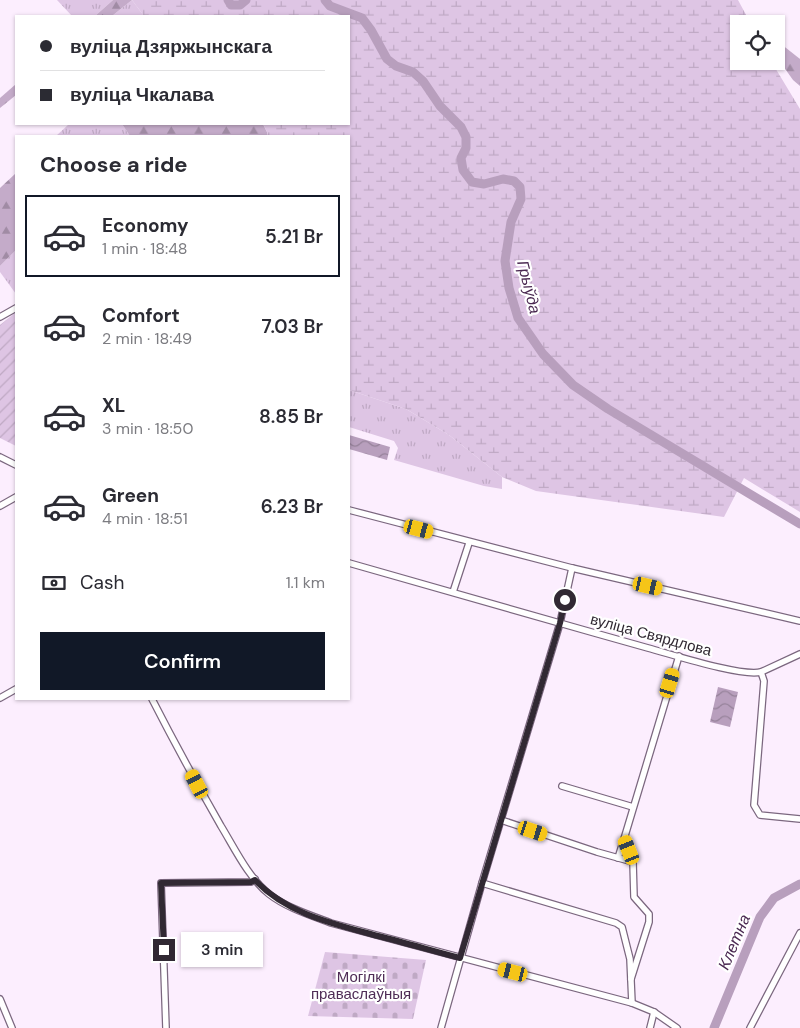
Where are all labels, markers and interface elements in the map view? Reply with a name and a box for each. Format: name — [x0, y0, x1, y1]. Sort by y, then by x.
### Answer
map controls — [730, 15, 785, 70]
button: locate — [730, 15, 785, 70]
text: вуліца Дзяржынскага — [70, 34, 272, 59]
text: вуліца Чкалава — [70, 82, 214, 107]
text: Choose a ride — [40, 150, 188, 179]
text: Economy — [102, 213, 189, 238]
icon: car — [42, 214, 87, 259]
text: 5.21 Br — [265, 224, 323, 249]
text: 1 min · 18:48 — [102, 238, 188, 259]
water label: Грыўда — [512, 258, 546, 316]
text: Comfort — [102, 303, 180, 328]
icon: car — [42, 304, 87, 349]
text: 7.03 Br — [261, 314, 323, 339]
text: 2 min · 18:49 — [102, 328, 192, 349]
text: XL — [102, 393, 125, 418]
icon: car — [42, 394, 87, 439]
text: 8.85 Br — [259, 404, 323, 429]
text: 3 min · 18:50 — [102, 418, 193, 439]
text: Green — [102, 483, 159, 508]
icon: car — [42, 484, 87, 529]
text: 6.23 Br — [261, 494, 323, 519]
text: 4 min · 18:51 — [102, 508, 188, 529]
car — [402, 518, 435, 540]
icon: cash — [40, 569, 68, 597]
text: Cash — [80, 570, 124, 595]
text: 1.1 km — [286, 572, 325, 593]
car — [631, 575, 664, 597]
route start — [554, 589, 576, 611]
street label: вуліца Свярдлова — [588, 609, 714, 661]
button: Confirm — [40, 632, 325, 690]
car — [658, 666, 681, 700]
car — [183, 767, 210, 801]
car — [516, 819, 549, 843]
car — [616, 833, 641, 867]
water label: Клетна — [713, 911, 755, 973]
callout: 3 min — [182, 932, 264, 968]
route end — [153, 939, 175, 961]
text: 3 min — [201, 939, 243, 960]
car — [496, 961, 529, 983]
park label: Могілкі праваслаўныя — [311, 967, 411, 1004]

